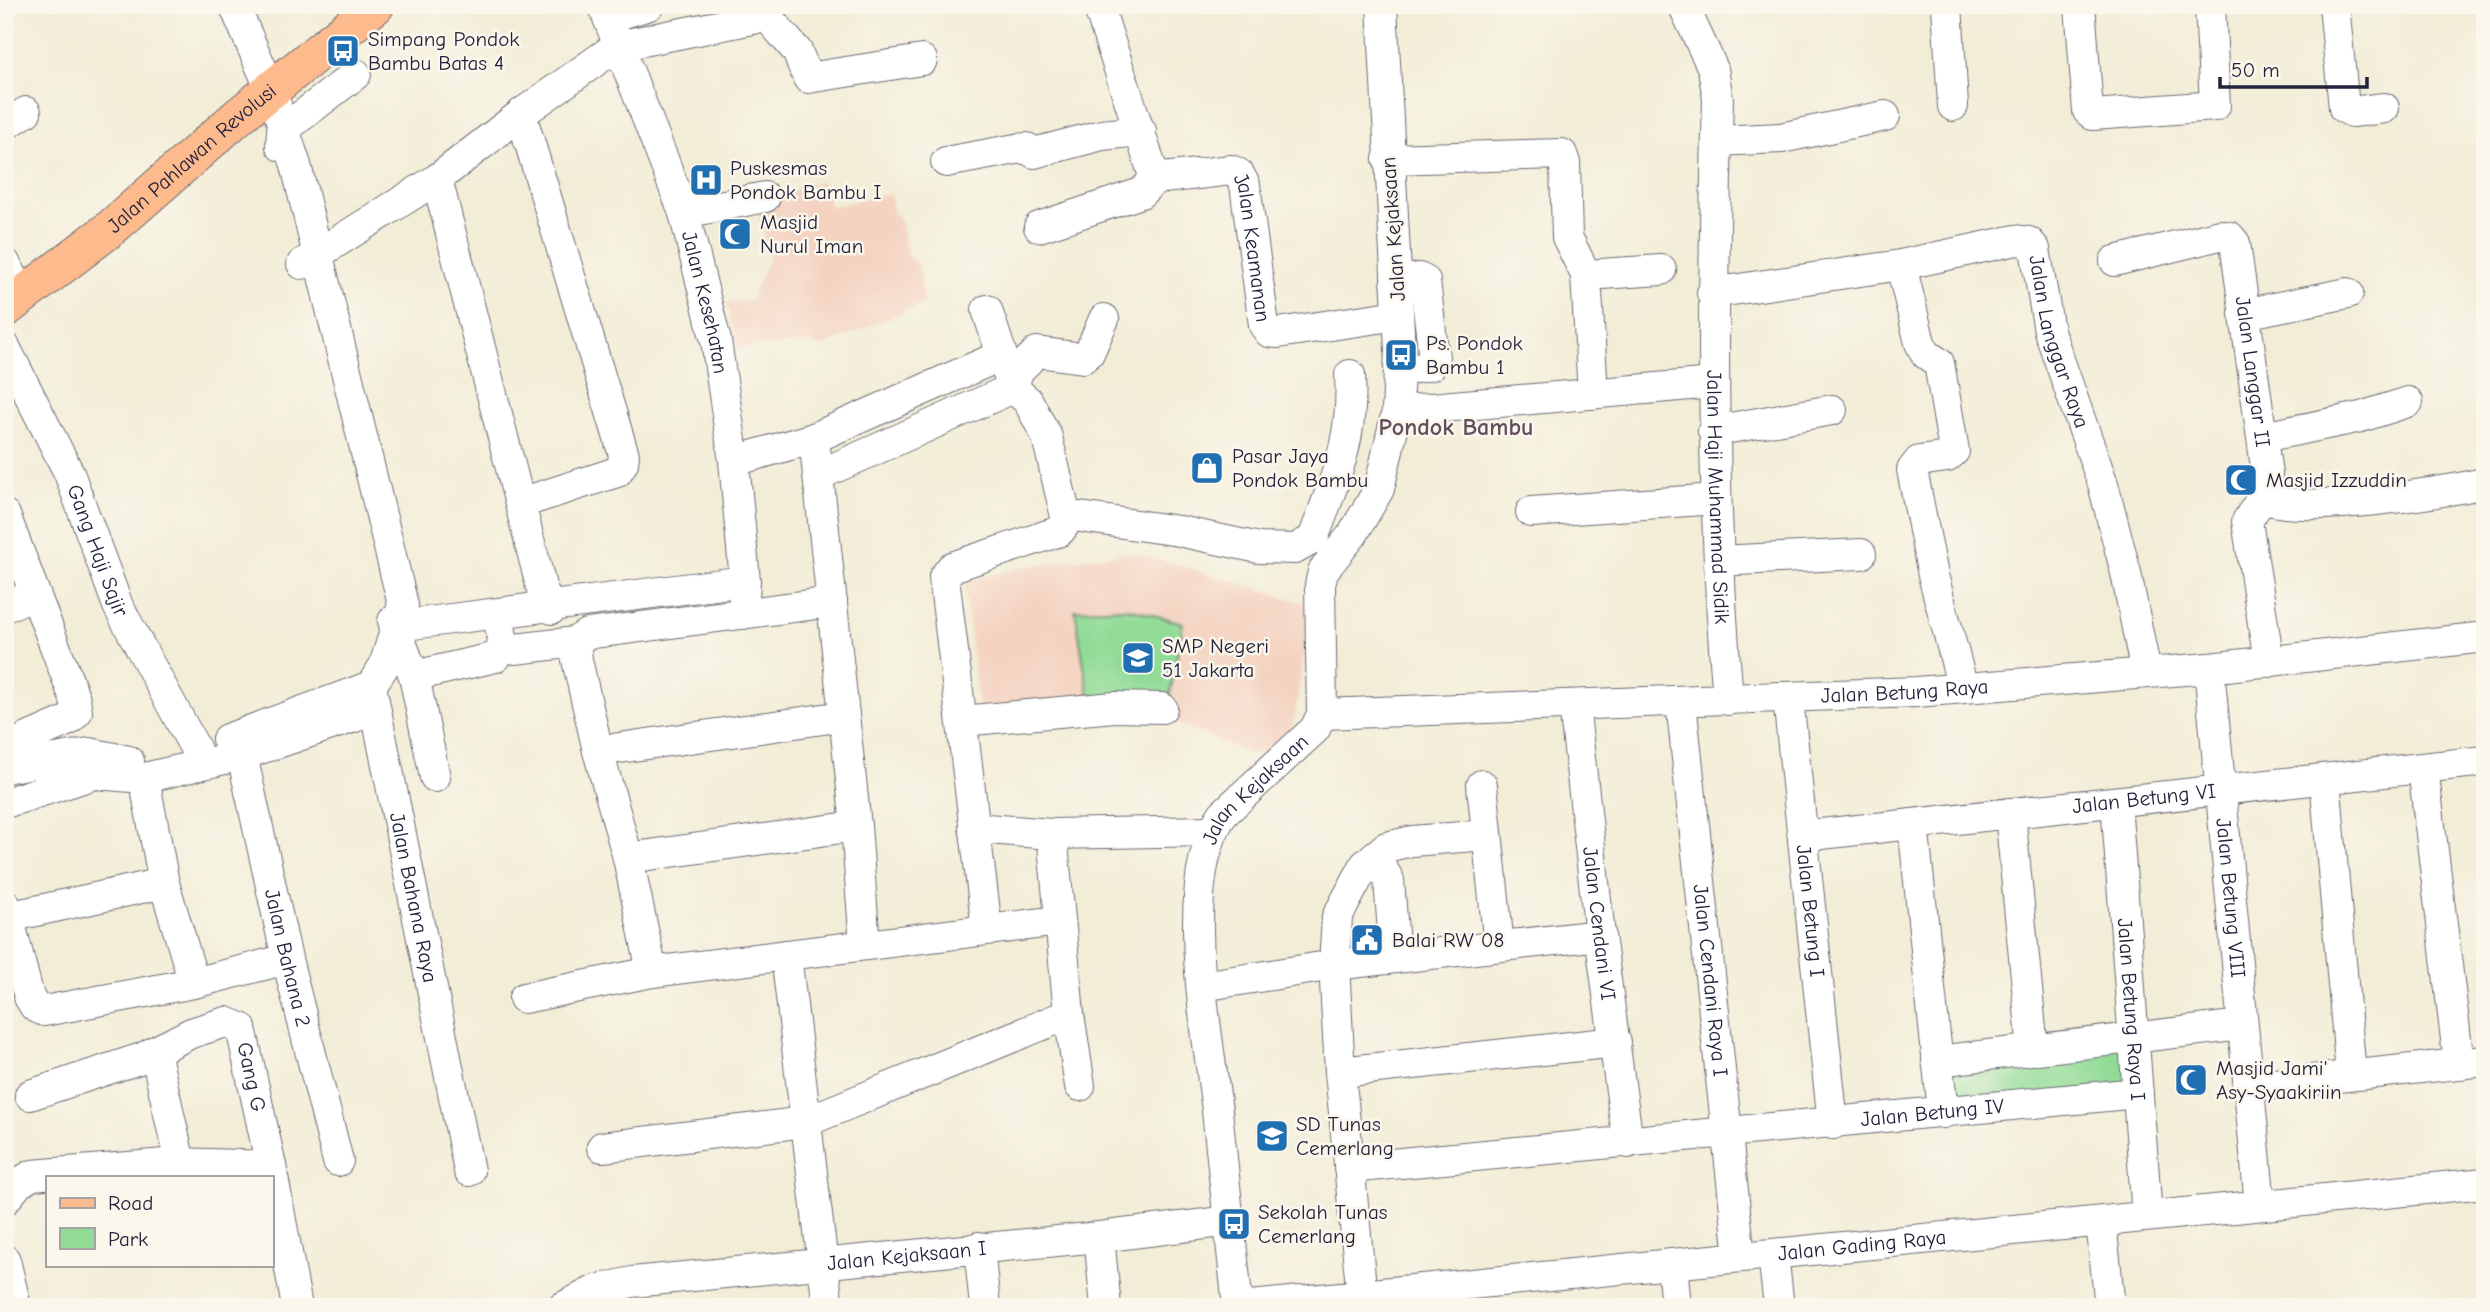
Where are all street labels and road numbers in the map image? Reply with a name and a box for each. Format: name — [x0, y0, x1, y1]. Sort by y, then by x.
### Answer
street label: Jalan Pahlawan Revolusi — [102, 79, 281, 238]
street label: Jalan Kejaksaan — [1376, 156, 1410, 302]
street label: Jalan Keamanan — [1229, 169, 1275, 323]
street label: Jalan Kesehatan — [677, 228, 733, 375]
street label: Jalan Langgar Raya — [2024, 253, 2094, 431]
street label: Jalan Langgar II — [2230, 295, 2275, 449]
street label: Jalan Haji Muhammad Sidik — [1702, 370, 1734, 624]
street label: Gang Haji Sajir — [62, 481, 134, 621]
street label: Jalan Betung Raya — [1820, 674, 1989, 708]
street label: Jalan Kejaksaan — [1197, 729, 1313, 848]
street label: Jalan Betung VI — [2071, 779, 2217, 818]
street label: Jalan Bahana Raya — [385, 810, 443, 985]
street label: Jalan Betung VIII — [2211, 817, 2250, 979]
street label: Jalan Betung I — [1792, 843, 1829, 978]
street label: Jalan Cendani VI — [1578, 845, 1621, 1002]
street label: Jalan Cendani Raya I — [1688, 883, 1733, 1078]
street label: Jalan Bahana 2 — [260, 887, 316, 1029]
street label: Jalan Betung Raya I — [2113, 917, 2150, 1102]
street label: Gang G — [232, 1040, 271, 1114]
street label: Jalan Betung IV — [1859, 1094, 2006, 1131]
street label: Jalan Gading Raya — [1777, 1225, 1947, 1265]
street label: Jalan Kejaksaan I — [826, 1236, 988, 1275]

